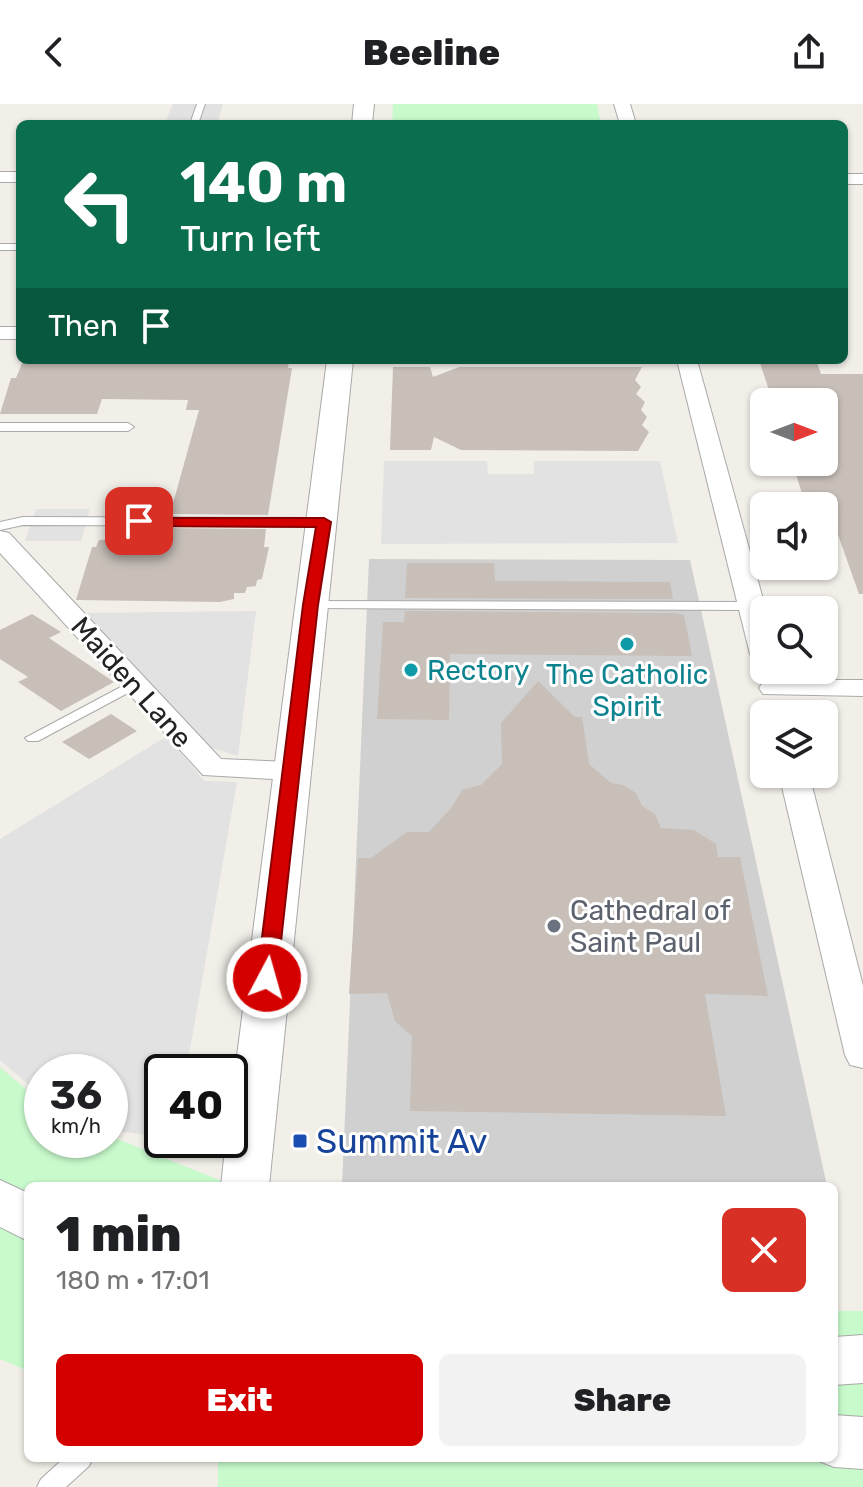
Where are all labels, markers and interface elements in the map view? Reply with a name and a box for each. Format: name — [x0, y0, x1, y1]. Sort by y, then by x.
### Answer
icon: back — [32, 30, 76, 74]
icon: share — [787, 30, 831, 74]
text: Beeline — [363, 31, 500, 74]
text: 140 m — [180, 150, 347, 216]
icon: left — [48, 152, 152, 256]
text: Turn left — [180, 217, 321, 260]
icon: arrive — [134, 304, 178, 348]
text: Then — [48, 308, 118, 344]
north arrow — [750, 388, 838, 476]
map controls — [750, 388, 838, 788]
pin — [105, 487, 173, 555]
button: sound — [750, 492, 838, 580]
icon: arrive — [117, 499, 161, 543]
button: search — [750, 596, 838, 684]
street label: Maiden Lane — [64, 610, 199, 755]
marker: The Catholic Spirit — [618, 635, 636, 653]
place label: Rectory — [427, 654, 529, 687]
place label: The Catholic Spirit — [546, 658, 708, 723]
marker: Rectory — [402, 661, 420, 679]
button: layers — [750, 700, 838, 788]
place label: Cathedral of Saint Paul — [570, 894, 731, 959]
marker: Cathedral of Saint Paul — [545, 917, 563, 935]
position arrow — [225, 936, 309, 1020]
speed limit sign: 40 — [144, 1054, 248, 1158]
text: 36 — [50, 1072, 102, 1119]
text: km/h — [51, 1114, 101, 1138]
place label: Summit Av — [316, 1121, 488, 1162]
marker: Summit Av — [291, 1132, 309, 1150]
text: 1 min — [56, 1206, 182, 1263]
button: close — [722, 1208, 806, 1292]
text: 180 m · 17:01 — [56, 1265, 210, 1296]
button: Exit — [56, 1354, 423, 1446]
button: Share — [439, 1354, 806, 1446]

